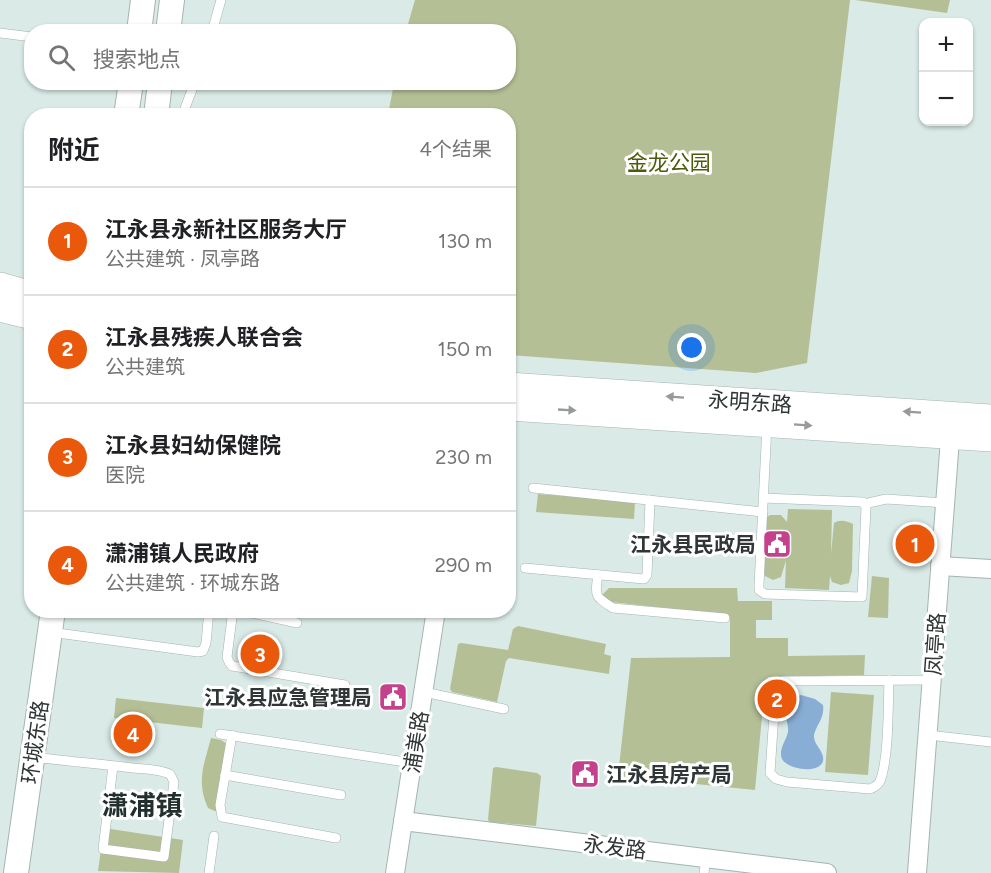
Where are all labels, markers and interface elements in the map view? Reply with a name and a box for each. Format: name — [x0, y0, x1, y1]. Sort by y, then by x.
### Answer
map controls — [919, 18, 973, 126]
button: + — [919, 18, 973, 72]
search box — [24, 24, 516, 90]
icon: search — [45, 41, 78, 74]
text: 搜索地点 — [93, 46, 181, 73]
button: − — [919, 72, 973, 126]
text: 附近 — [48, 134, 100, 166]
text: 4个结果 — [420, 137, 492, 161]
park label: 金龙公园 — [627, 150, 711, 175]
text: 江永县永新社区服务大厅 — [105, 216, 347, 243]
text: 1 — [63, 229, 72, 253]
text: 130 m — [438, 229, 492, 253]
text: 公共建筑 · 凤亭路 — [105, 247, 260, 271]
text: 江永县残疾人联合会 — [105, 324, 303, 351]
your location — [677, 333, 706, 362]
text: 2 — [62, 337, 73, 361]
text: 150 m — [437, 337, 492, 361]
text: 公共建筑 — [105, 355, 185, 379]
street label: 永明东路 — [707, 387, 793, 417]
one-way arrow — [666, 393, 685, 402]
one-way arrow — [557, 406, 576, 415]
one-way arrow — [902, 408, 921, 417]
one-way arrow — [794, 421, 813, 430]
text: 江永县妇幼保健院 — [105, 432, 281, 459]
text: 3 — [62, 445, 73, 469]
text: 230 m — [435, 445, 492, 469]
text: 医院 — [105, 463, 145, 487]
pin: 1 — [896, 522, 934, 566]
public building icon: 江永县民政局 — [761, 528, 793, 560]
place label: 江永县民政局 — [630, 532, 756, 557]
text: 潇浦镇人民政府 — [105, 540, 259, 567]
text: 4 — [61, 553, 74, 577]
text: 290 m — [435, 553, 492, 577]
text: 公共建筑 · 环城东路 — [105, 571, 280, 595]
street label: 凤亭路 — [920, 612, 950, 676]
pin: 3 — [240, 632, 280, 676]
pin: 2 — [758, 676, 796, 722]
public building icon: 江永县应急管理局 — [377, 681, 409, 713]
place label: 江永县应急管理局 — [204, 685, 372, 710]
street label: 环城东路 — [17, 699, 53, 785]
street label: 浦美路 — [399, 709, 433, 775]
pin: 4 — [114, 712, 152, 756]
public building icon: 江永县房产局 — [569, 758, 601, 790]
place label: 江永县房产局 — [606, 762, 732, 787]
district label: 潇浦镇 — [102, 789, 183, 822]
street label: 永发路 — [582, 831, 648, 863]

